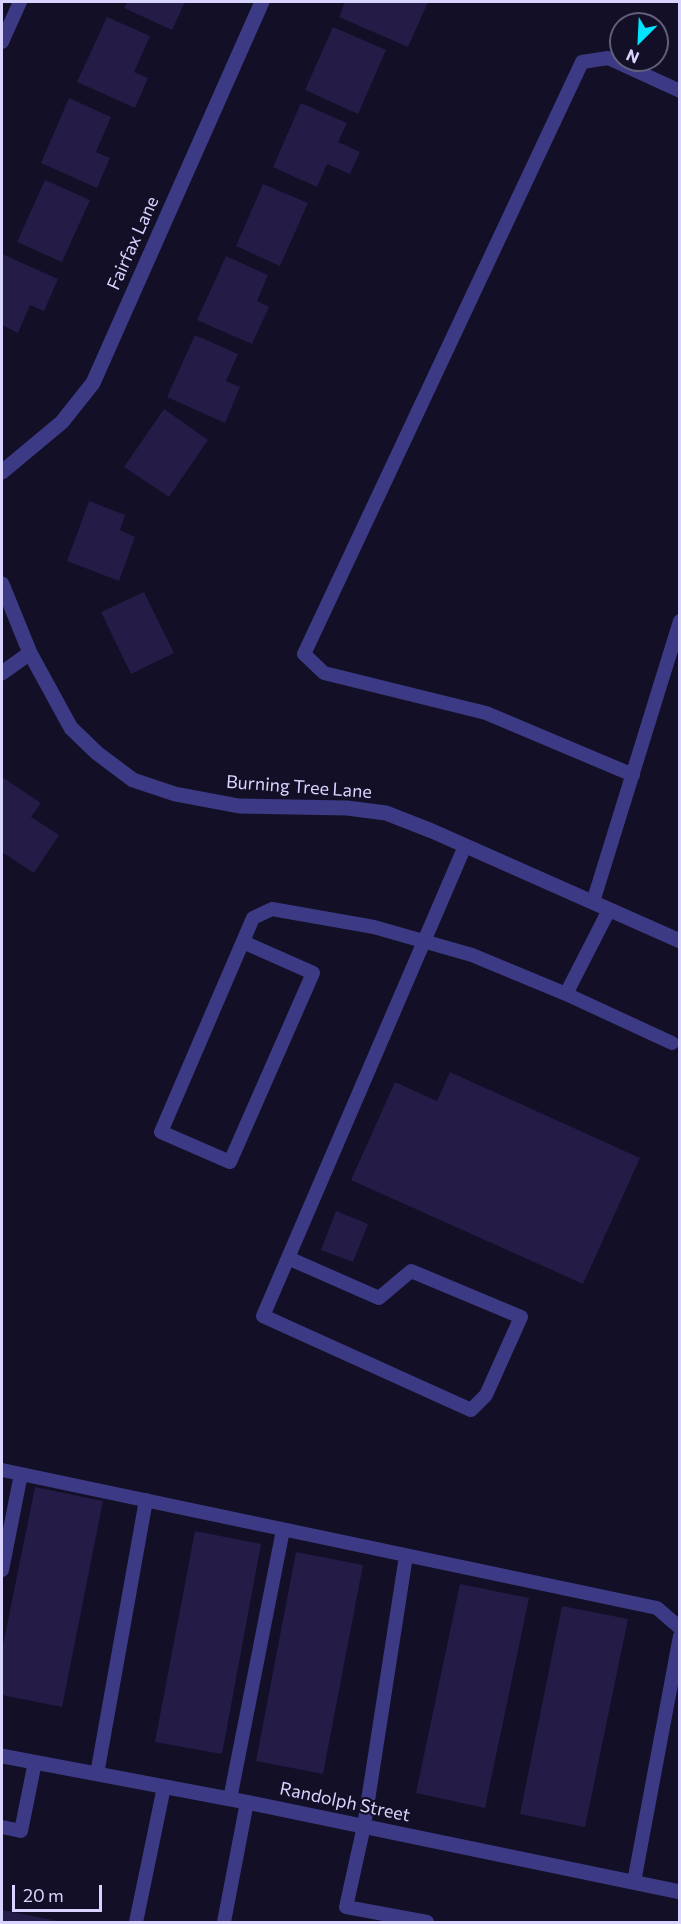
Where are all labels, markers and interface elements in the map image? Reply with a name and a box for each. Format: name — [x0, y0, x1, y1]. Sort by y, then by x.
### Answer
north arrow — [609, 12, 669, 72]
text: N — [623, 46, 642, 68]
street label: Fairfax Lane — [103, 193, 163, 293]
street label: Burning Tree Lane — [225, 771, 373, 803]
street label: Randolph Street — [278, 1778, 412, 1826]
scale bar — [15, 1873, 105, 1911]
text: 20 m — [23, 1884, 64, 1906]

